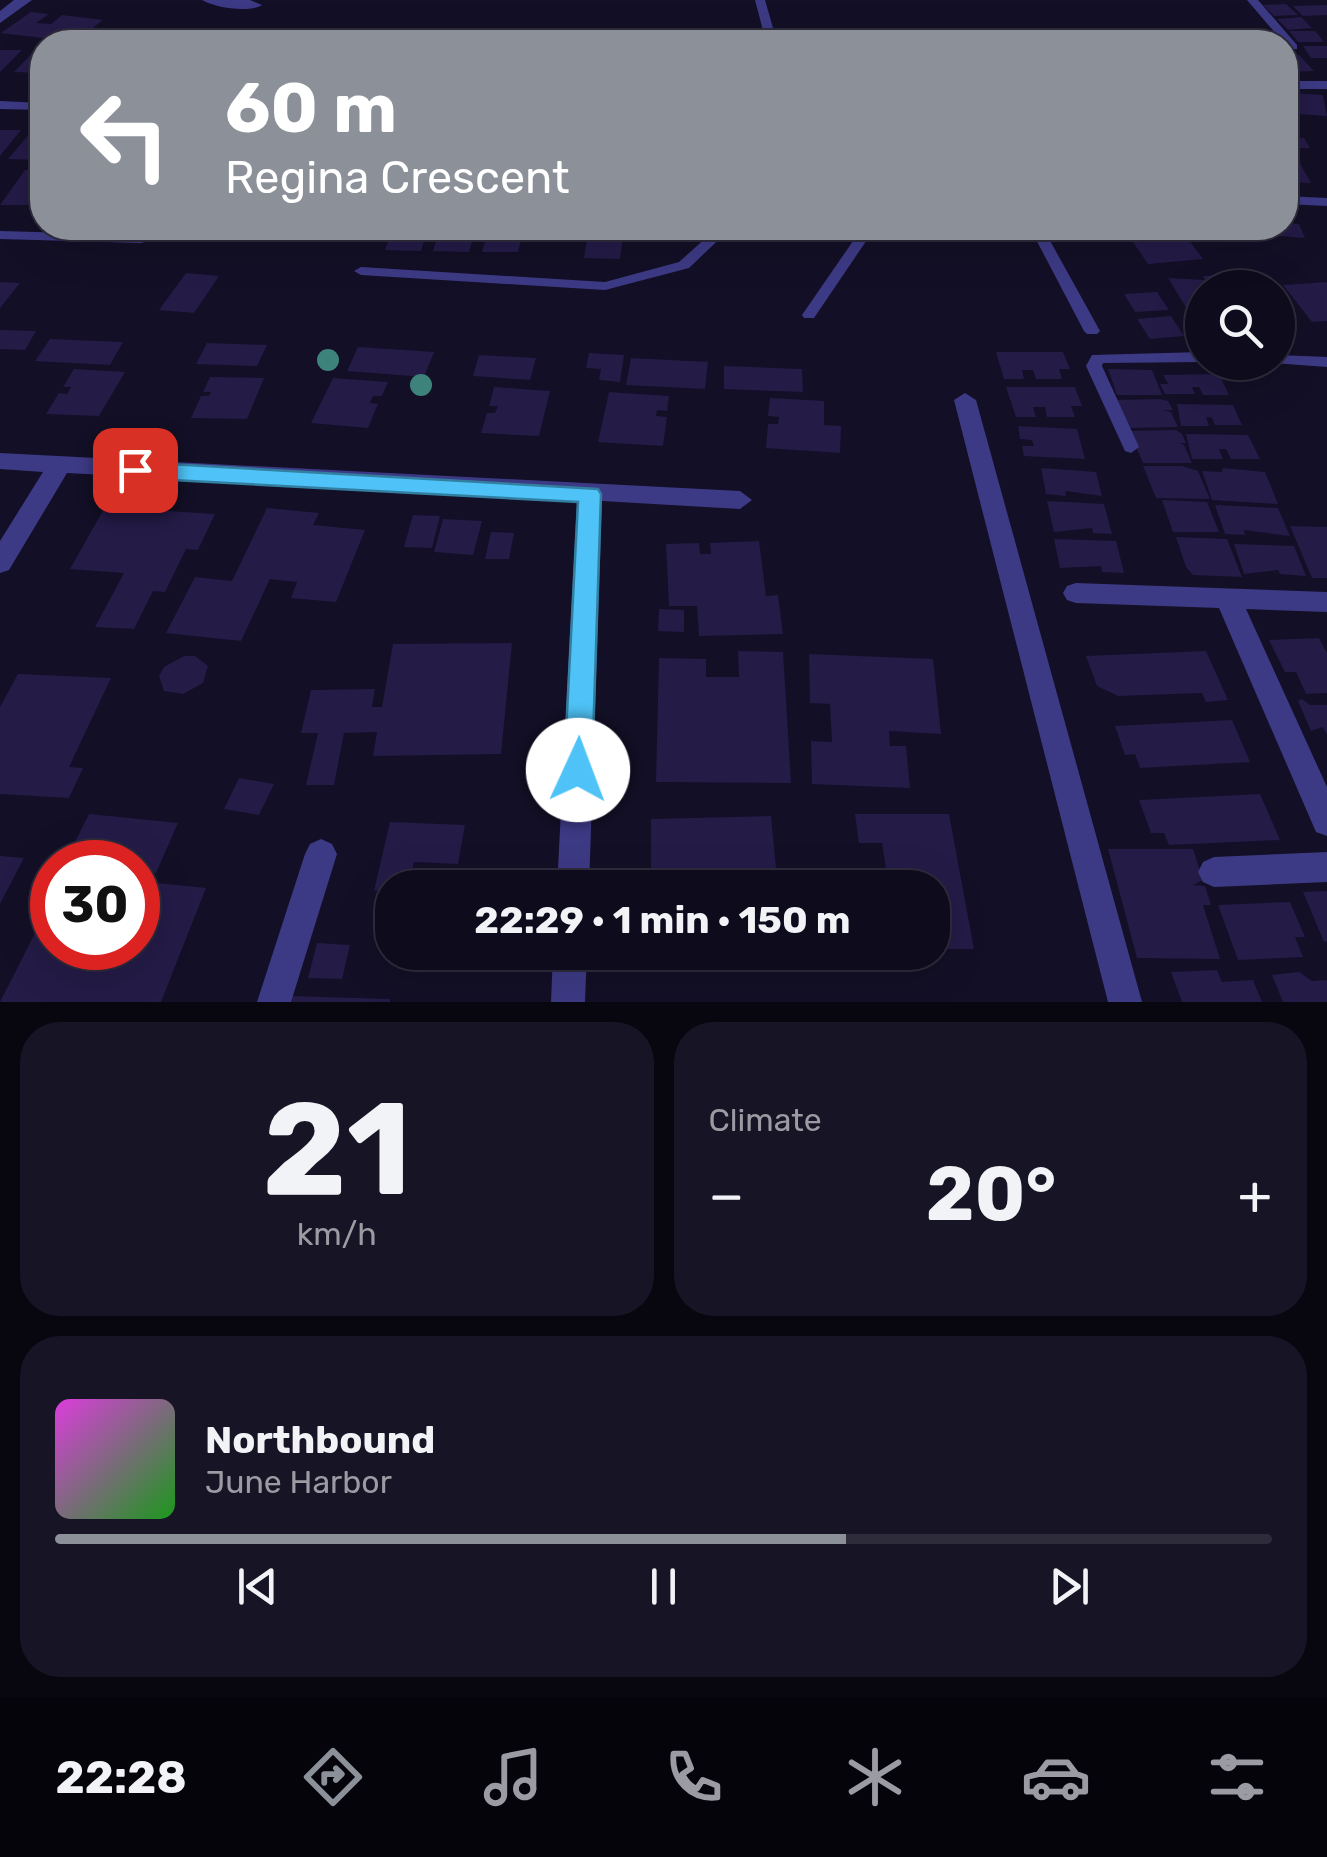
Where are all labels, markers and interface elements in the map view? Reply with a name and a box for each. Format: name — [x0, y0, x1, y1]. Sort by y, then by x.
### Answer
text: 60 m — [225, 67, 397, 150]
icon: left — [60, 70, 190, 200]
text: Regina Crescent — [225, 151, 570, 204]
map controls — [1185, 270, 1295, 380]
button: search — [1185, 270, 1295, 380]
pin — [93, 428, 178, 513]
icon: arrive — [108, 443, 163, 498]
position arrow — [526, 718, 630, 822]
speed limit sign: 30 — [30, 840, 160, 970]
text: 22:29 · 1 min · 150 m — [474, 897, 851, 943]
text: 21 — [262, 1072, 411, 1227]
text: Climate — [709, 1101, 822, 1139]
text: 20° — [926, 1150, 1056, 1239]
text: − — [709, 1163, 744, 1228]
text: + — [1238, 1163, 1272, 1228]
text: km/h — [297, 1215, 377, 1253]
text: Northbound — [205, 1417, 435, 1463]
text: June Harbor — [205, 1463, 392, 1501]
icon: previous — [230, 1559, 285, 1614]
icon: pause — [636, 1559, 691, 1614]
icon: next — [1042, 1559, 1097, 1614]
icon: directions — [298, 1742, 368, 1812]
icon: music — [478, 1742, 548, 1812]
icon: phone — [659, 1742, 729, 1812]
icon: climate — [840, 1742, 910, 1812]
icon: car — [1021, 1742, 1091, 1812]
icon: filters — [1202, 1742, 1272, 1812]
text: 22:28 — [55, 1751, 187, 1804]

